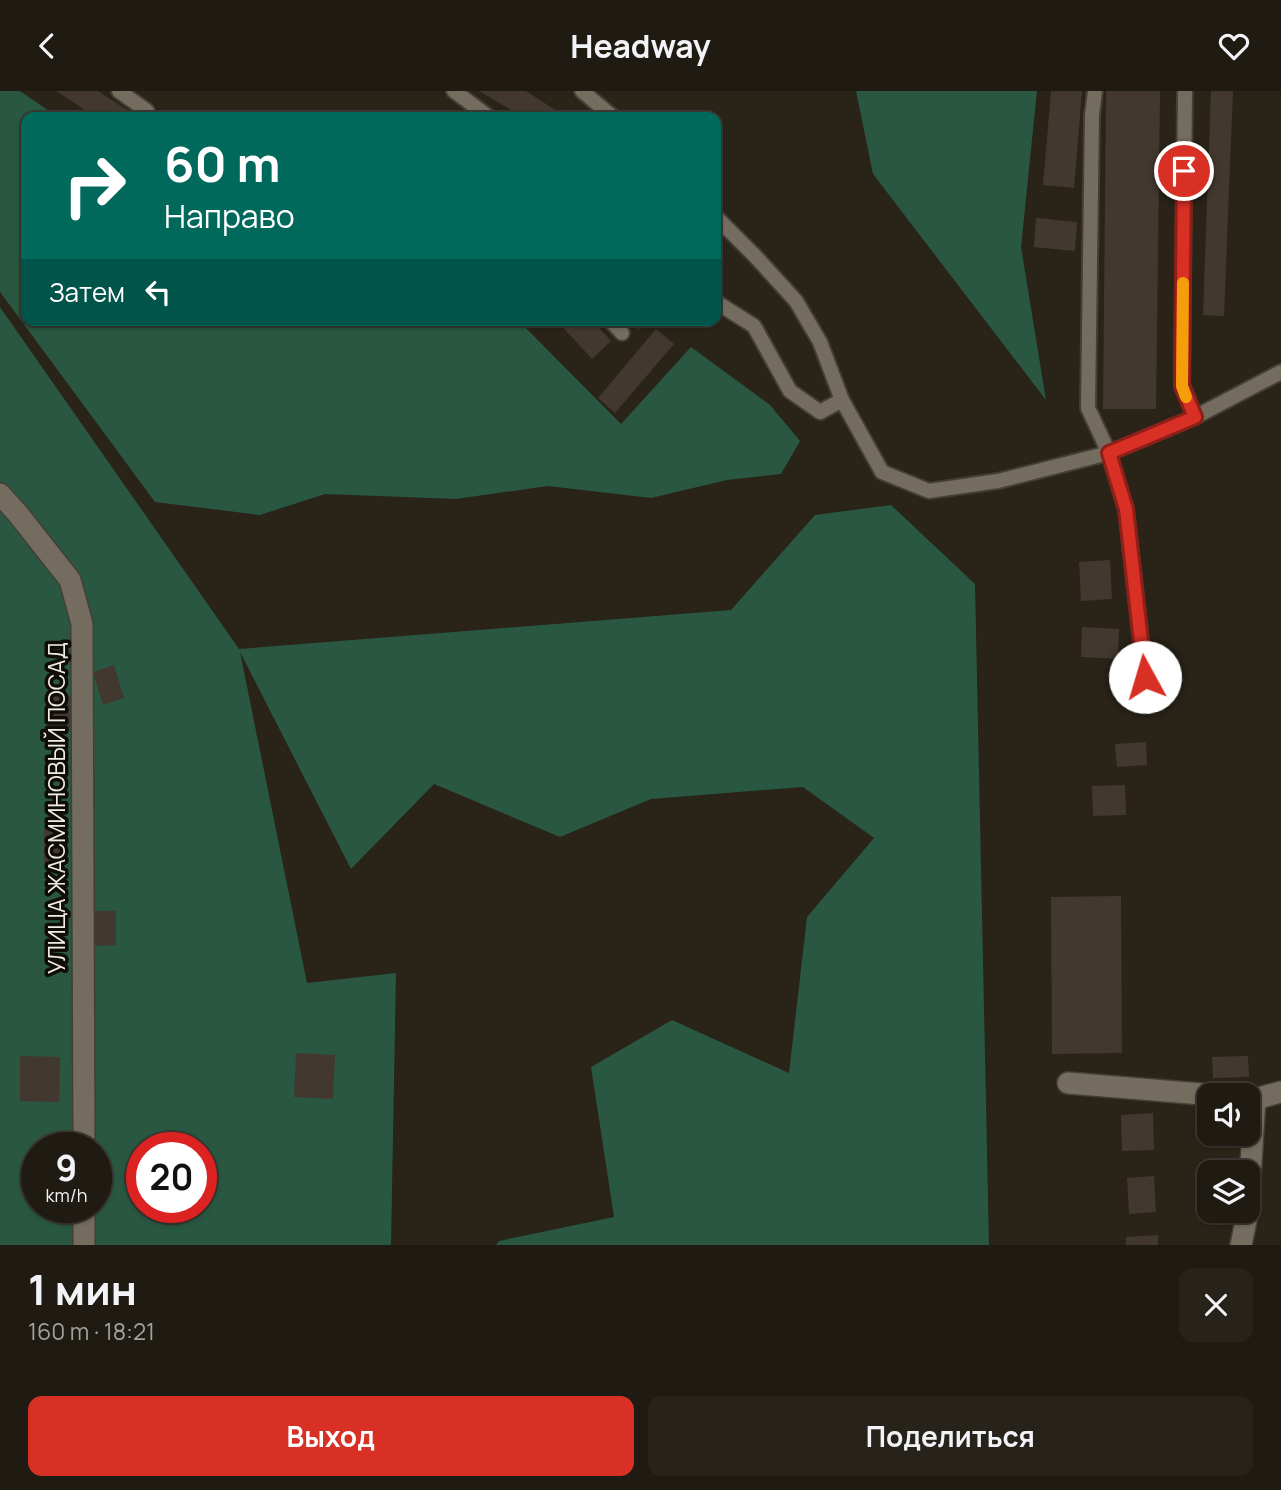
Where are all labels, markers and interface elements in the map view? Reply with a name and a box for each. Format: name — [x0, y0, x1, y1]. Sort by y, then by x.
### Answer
text: Headway — [570, 24, 711, 68]
icon: back — [28, 27, 66, 65]
icon: heart — [1215, 27, 1253, 65]
text: 60 m — [164, 130, 281, 197]
icon: right — [49, 140, 140, 231]
pin — [1154, 141, 1214, 201]
icon: arrive — [1165, 152, 1203, 190]
text: Направо — [164, 194, 295, 238]
icon: left — [139, 273, 177, 311]
text: Затем — [49, 274, 125, 310]
position arrow — [1108, 640, 1182, 714]
street label: УЛИЦА ЖАСМИНОВЫЙ ПОСАД — [40, 642, 72, 974]
map controls — [1197, 1083, 1260, 1223]
button: sound — [1197, 1083, 1260, 1146]
speed limit sign: 20 — [126, 1132, 217, 1223]
text: 9 — [56, 1144, 77, 1192]
button: layers — [1197, 1160, 1260, 1223]
text: km/h — [46, 1183, 87, 1207]
text: 1 мин — [28, 1260, 137, 1318]
button: close — [1179, 1268, 1253, 1342]
text: 160 m · 18:21 — [28, 1315, 155, 1347]
button: Выход — [28, 1396, 634, 1476]
button: Поделиться — [648, 1396, 1253, 1476]

